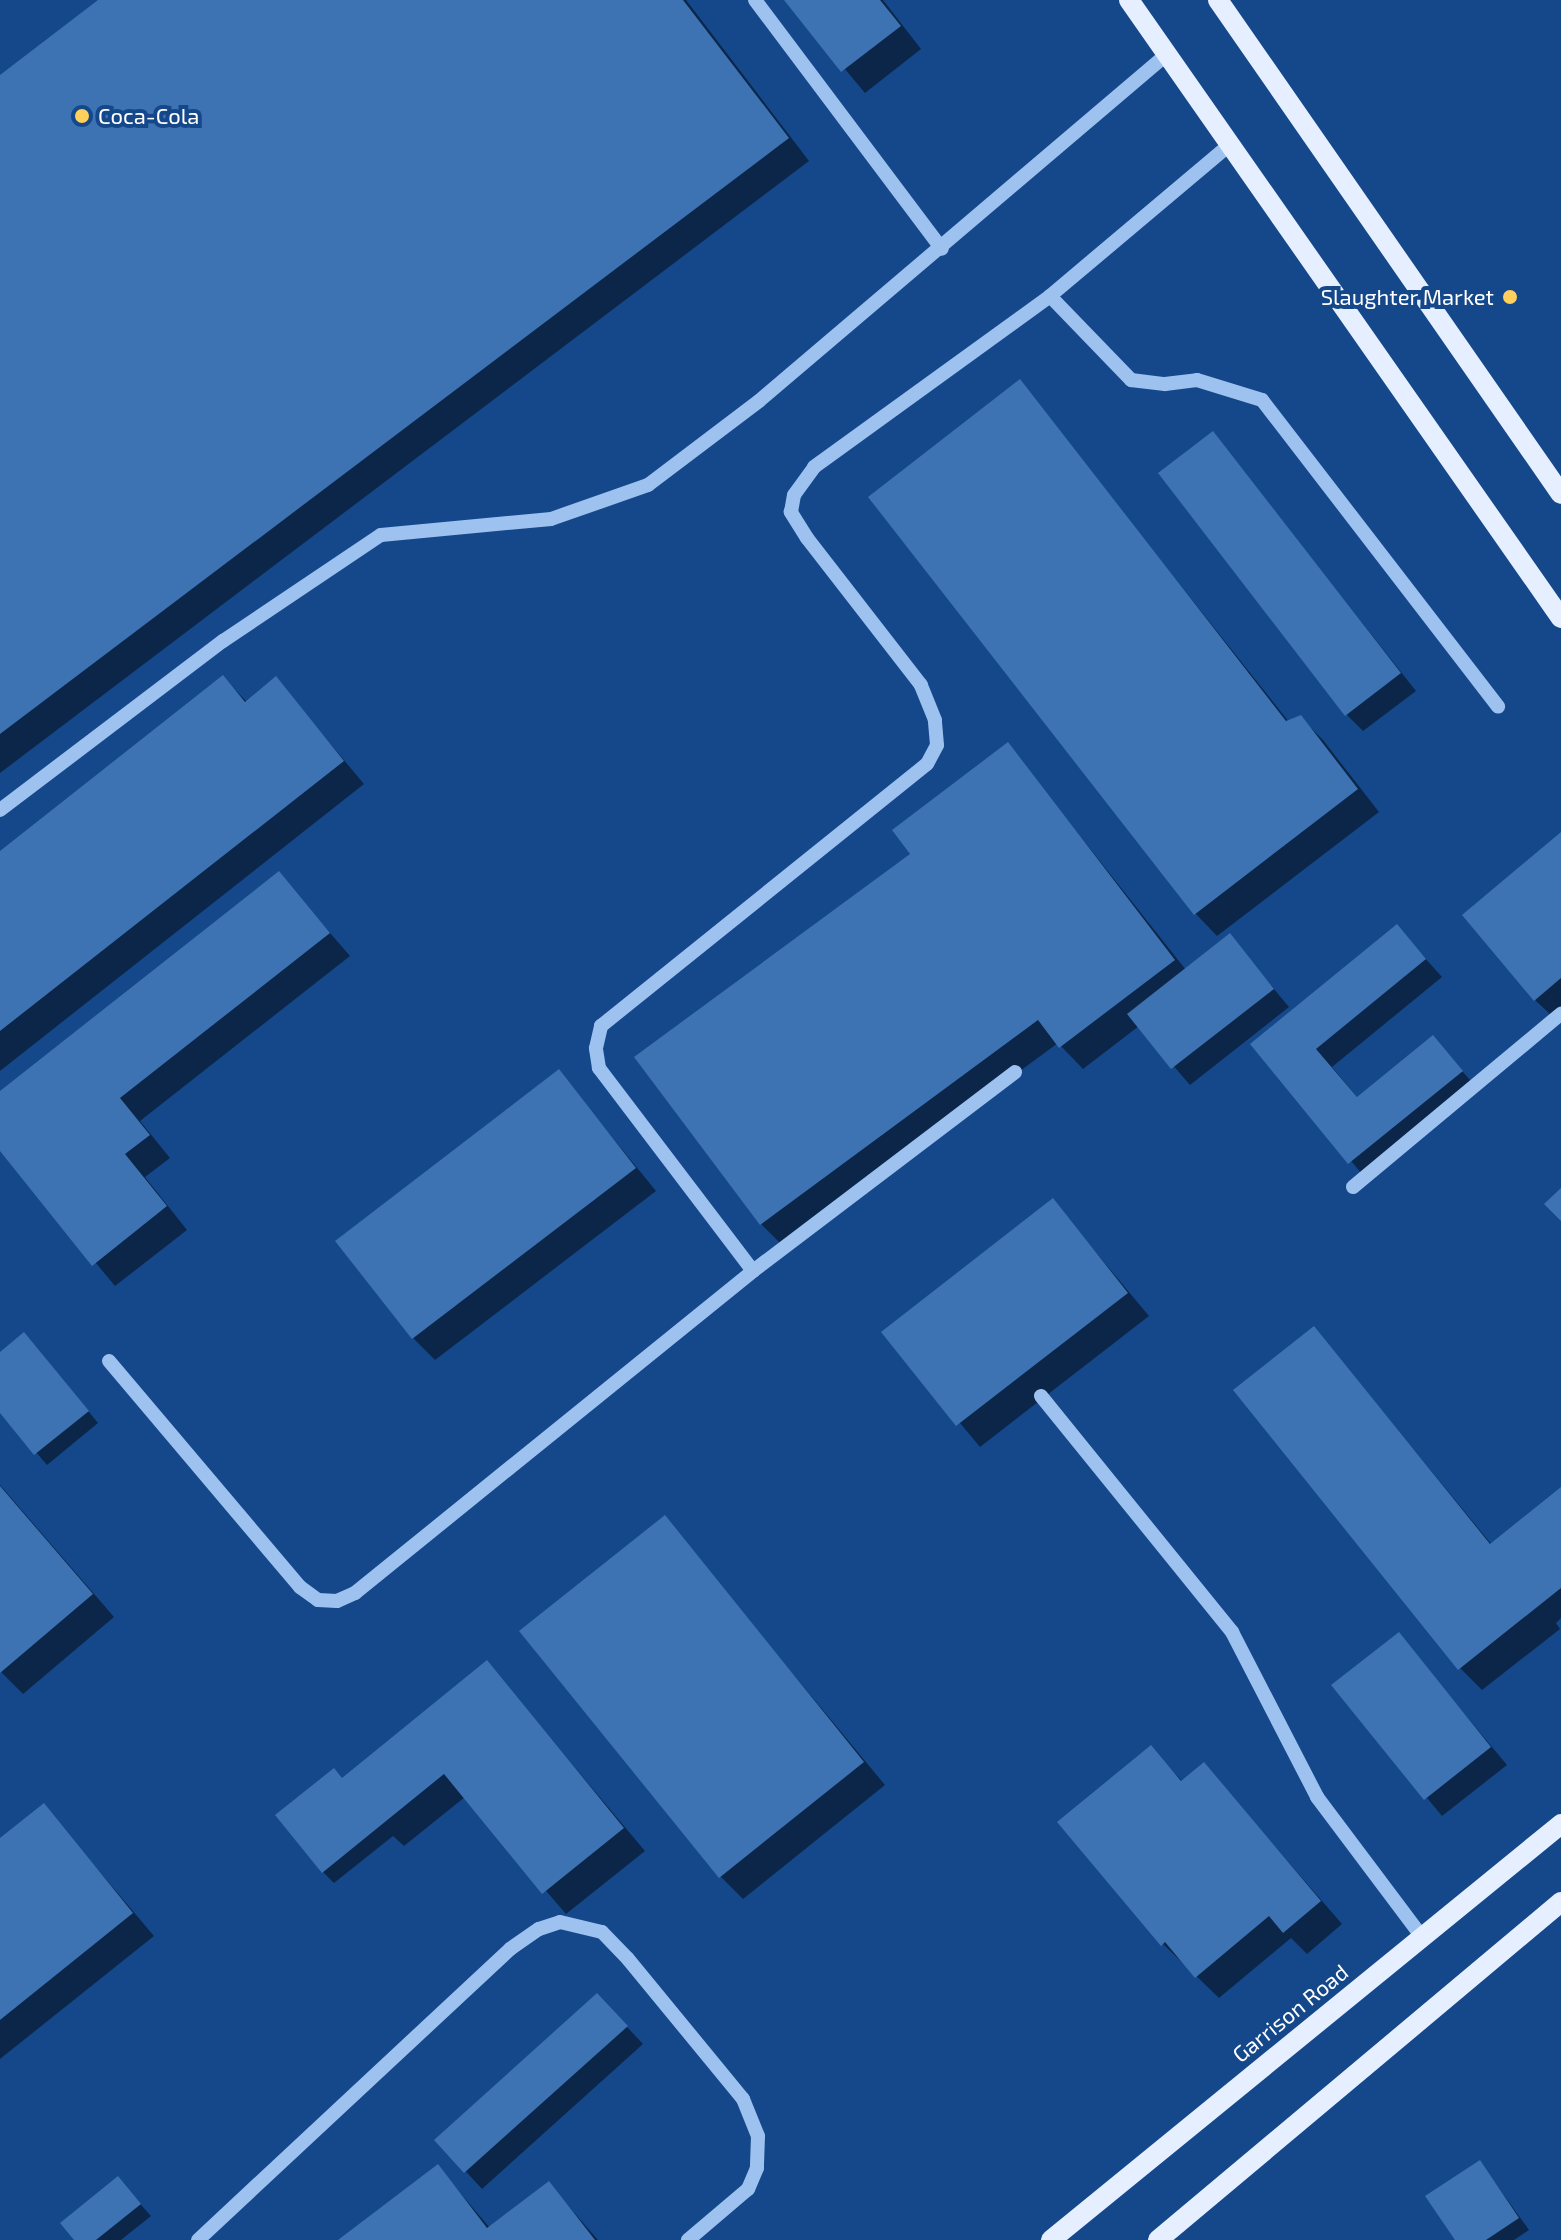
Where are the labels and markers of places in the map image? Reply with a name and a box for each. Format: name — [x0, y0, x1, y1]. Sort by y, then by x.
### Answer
place label: Coca-Cola — [98, 103, 199, 129]
marker: Coca-Cola — [73, 107, 91, 125]
place label: Slaughter Market — [1320, 284, 1494, 310]
marker: Slaughter Market — [1501, 288, 1519, 306]

